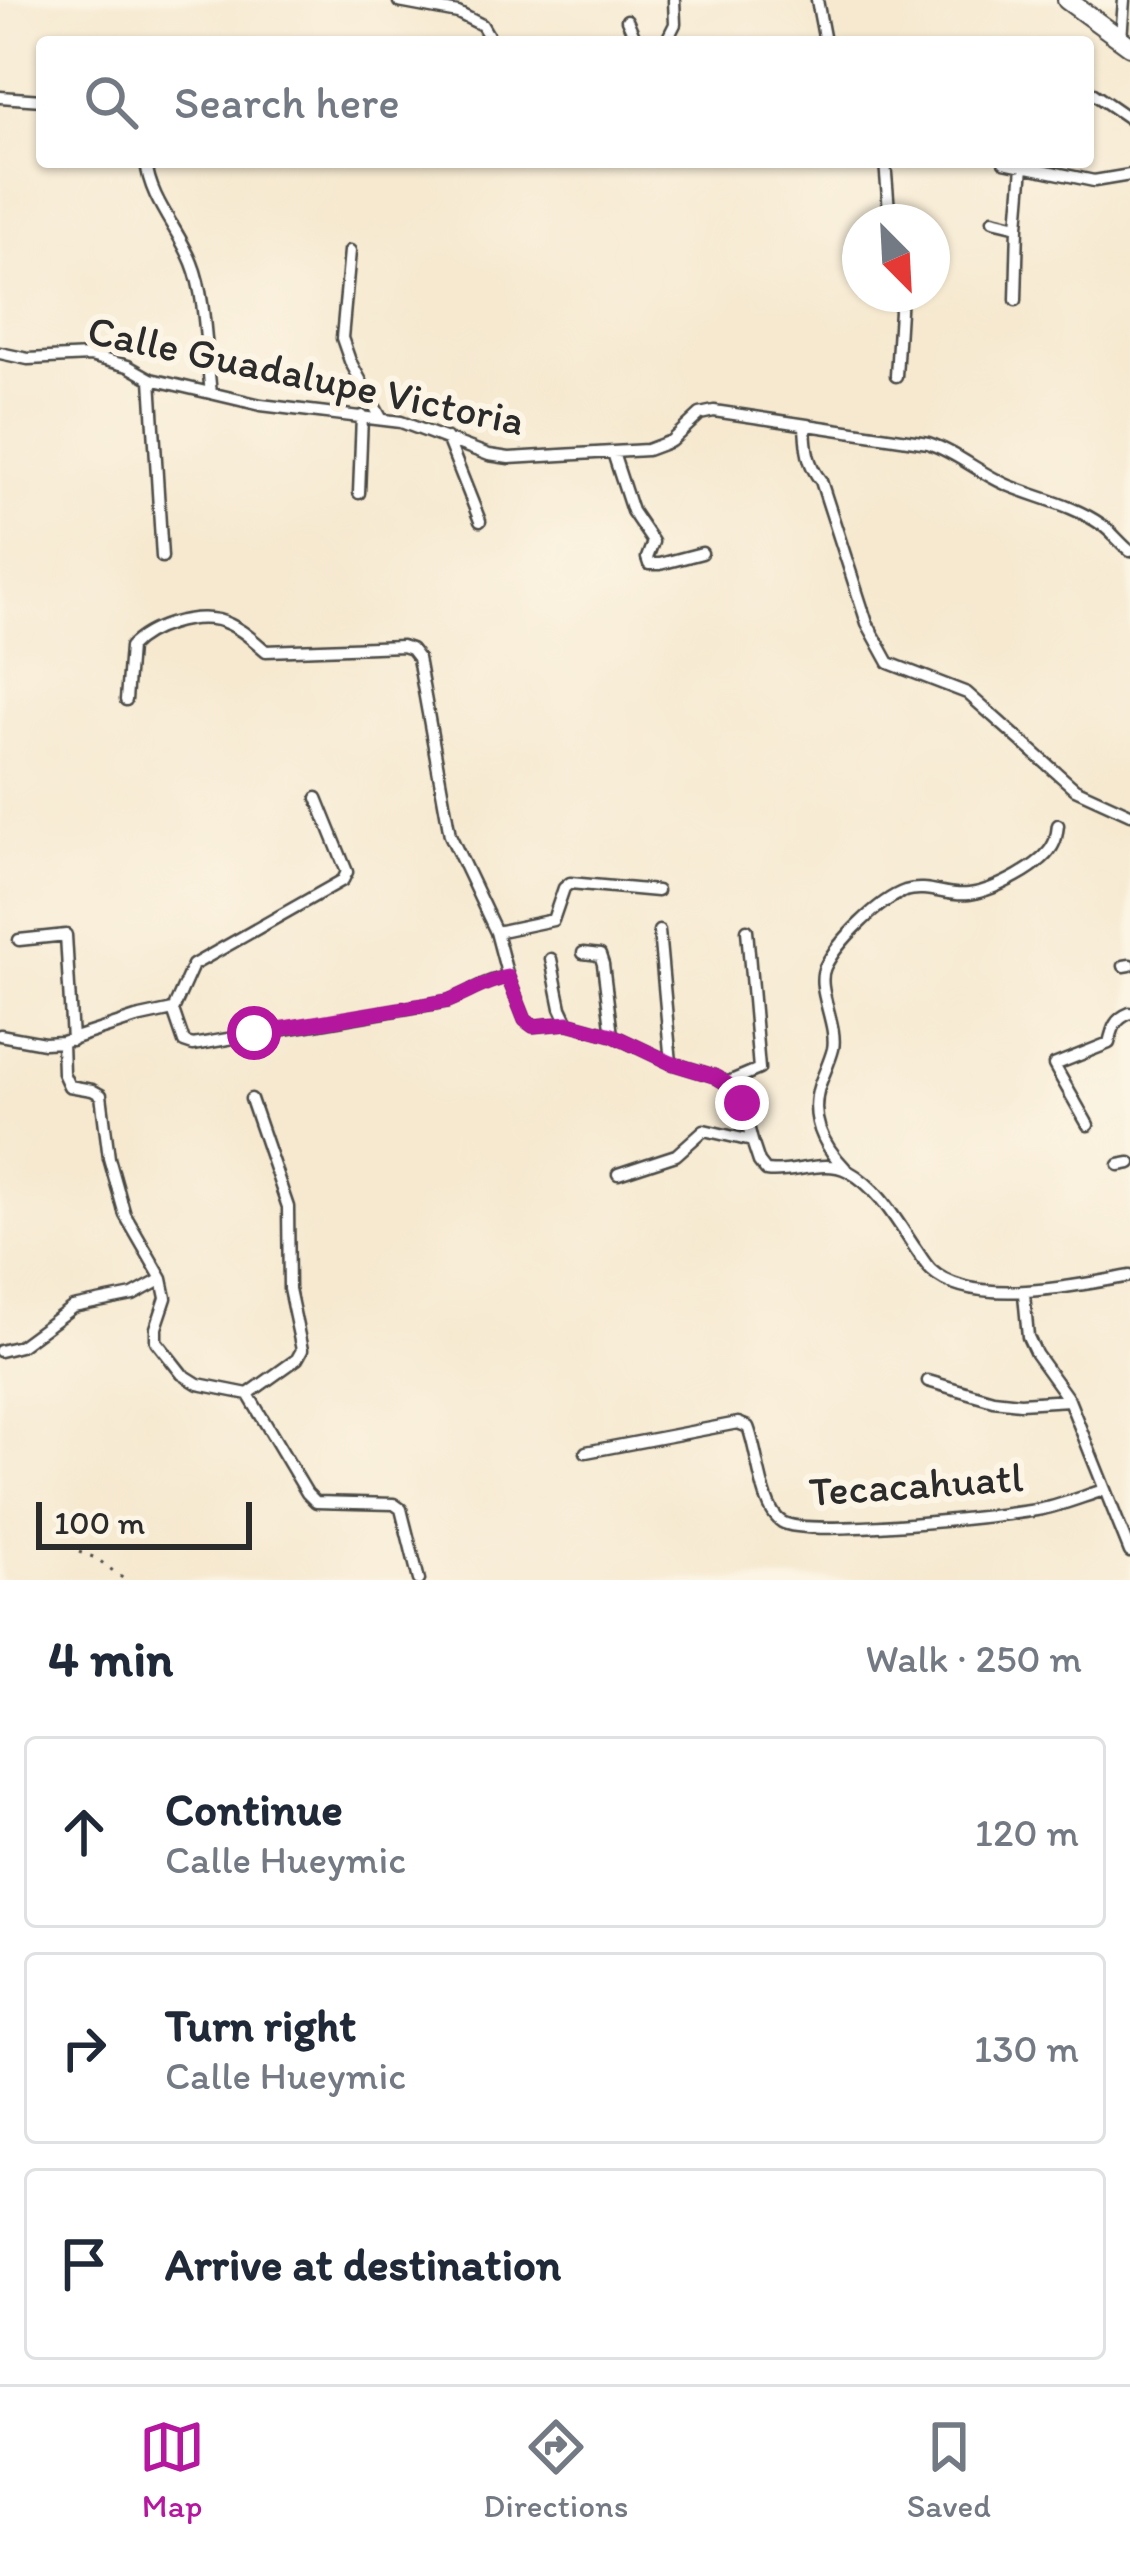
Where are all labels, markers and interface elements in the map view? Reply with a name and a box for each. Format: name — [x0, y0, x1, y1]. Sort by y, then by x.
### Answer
search box — [36, 36, 1094, 168]
icon: search — [78, 69, 144, 135]
text: Search here — [174, 75, 400, 129]
north arrow — [842, 204, 950, 312]
street label: Calle Guadalupe Victoria — [83, 304, 529, 446]
route start — [227, 1006, 281, 1060]
route end — [715, 1076, 769, 1130]
street label: Tecacahuatl — [807, 1451, 1025, 1517]
scale bar — [36, 1496, 252, 1549]
text: 100 m — [54, 1503, 145, 1542]
text: 4 min — [48, 1628, 173, 1689]
text: Walk · 250 m — [865, 1635, 1082, 1682]
text: Continue — [165, 1782, 343, 1836]
icon: ahead — [51, 1799, 117, 1865]
text: 120 m — [975, 1809, 1079, 1856]
text: Calle Hueymic — [165, 1836, 406, 1883]
text: Turn right — [165, 1998, 356, 2052]
icon: right — [51, 2015, 117, 2081]
text: 130 m — [974, 2025, 1079, 2072]
text: Calle Hueymic — [165, 2052, 406, 2099]
icon: arrive — [51, 2231, 117, 2297]
text: Arrive at destination — [165, 2237, 561, 2291]
tab: Map — [139, 2414, 205, 2525]
tab: Directions — [483, 2414, 628, 2525]
tab: Saved — [907, 2414, 991, 2525]

